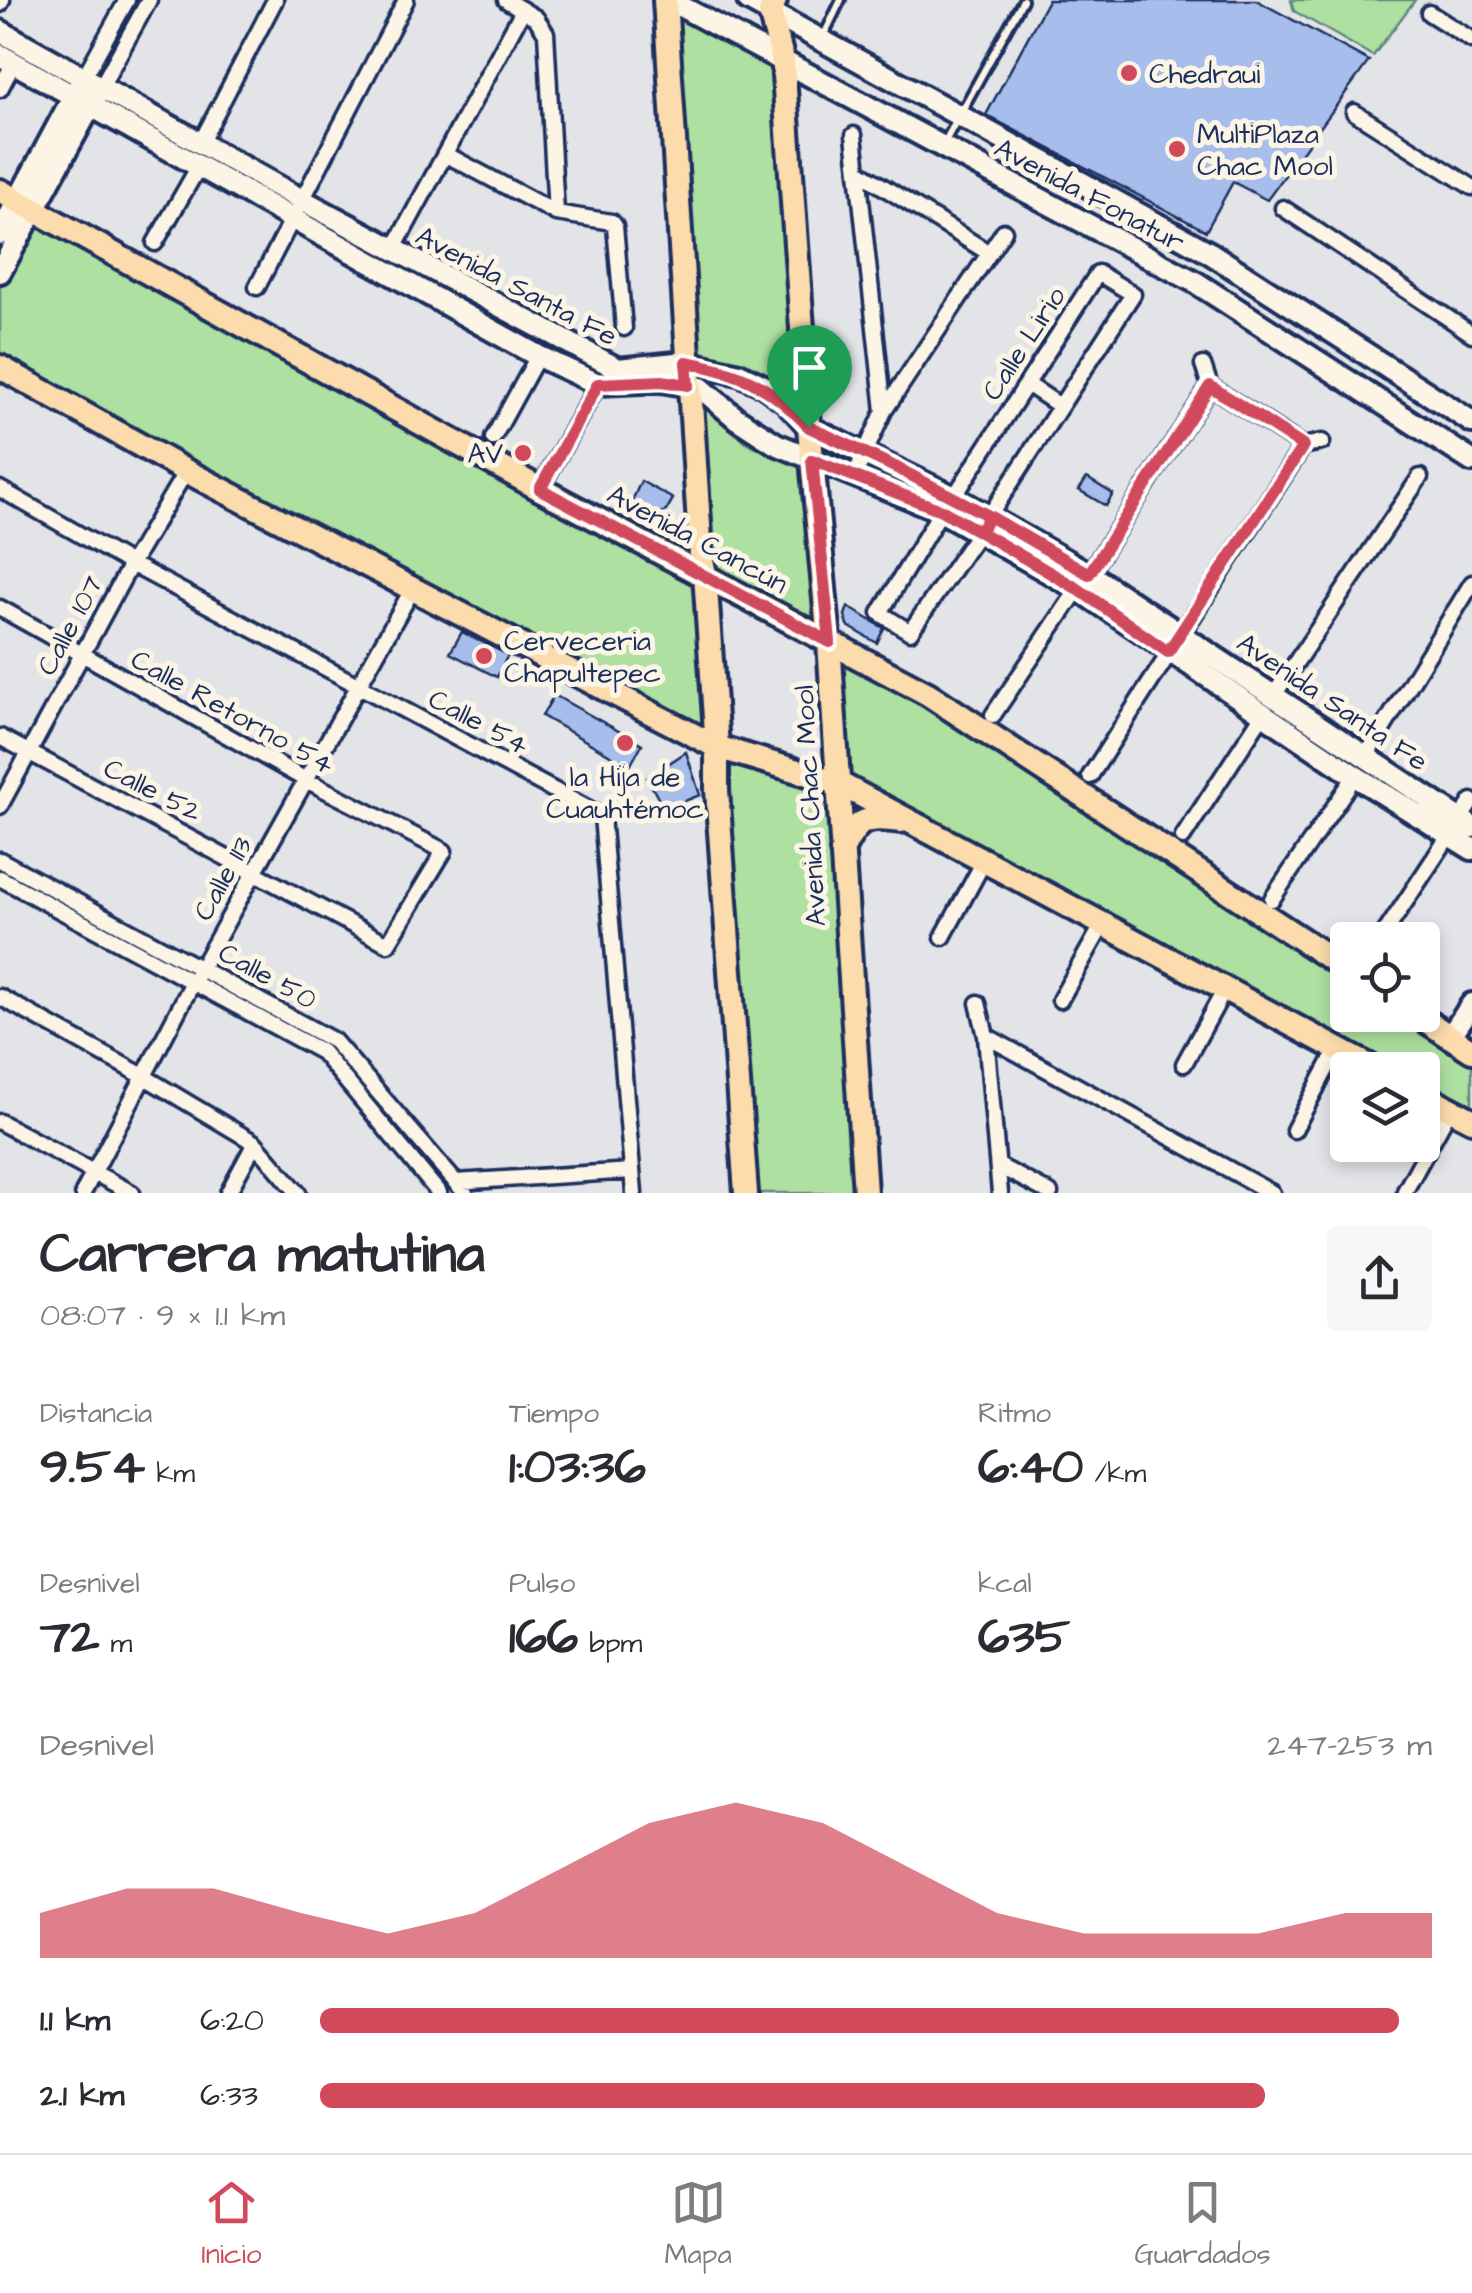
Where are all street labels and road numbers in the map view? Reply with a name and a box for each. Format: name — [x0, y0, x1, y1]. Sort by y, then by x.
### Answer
street label: Avenida Fonatur — [987, 129, 1191, 262]
street label: Avenida Santa Fe — [409, 217, 624, 356]
street label: Calle Lirio — [973, 279, 1076, 408]
street label: Avenida Cancún — [600, 475, 795, 603]
street label: Calle 107 — [28, 569, 113, 682]
street label: Avenida Santa Fe — [1229, 624, 1436, 781]
street label: Calle Retorno 54 — [124, 640, 341, 784]
street label: Calle 54 — [421, 680, 535, 765]
street label: Avenida Chac Mool — [785, 684, 836, 928]
street label: Calle 52 — [97, 749, 208, 832]
street label: Calle 113 — [184, 830, 262, 928]
street label: Calle 50 — [211, 933, 323, 1019]

